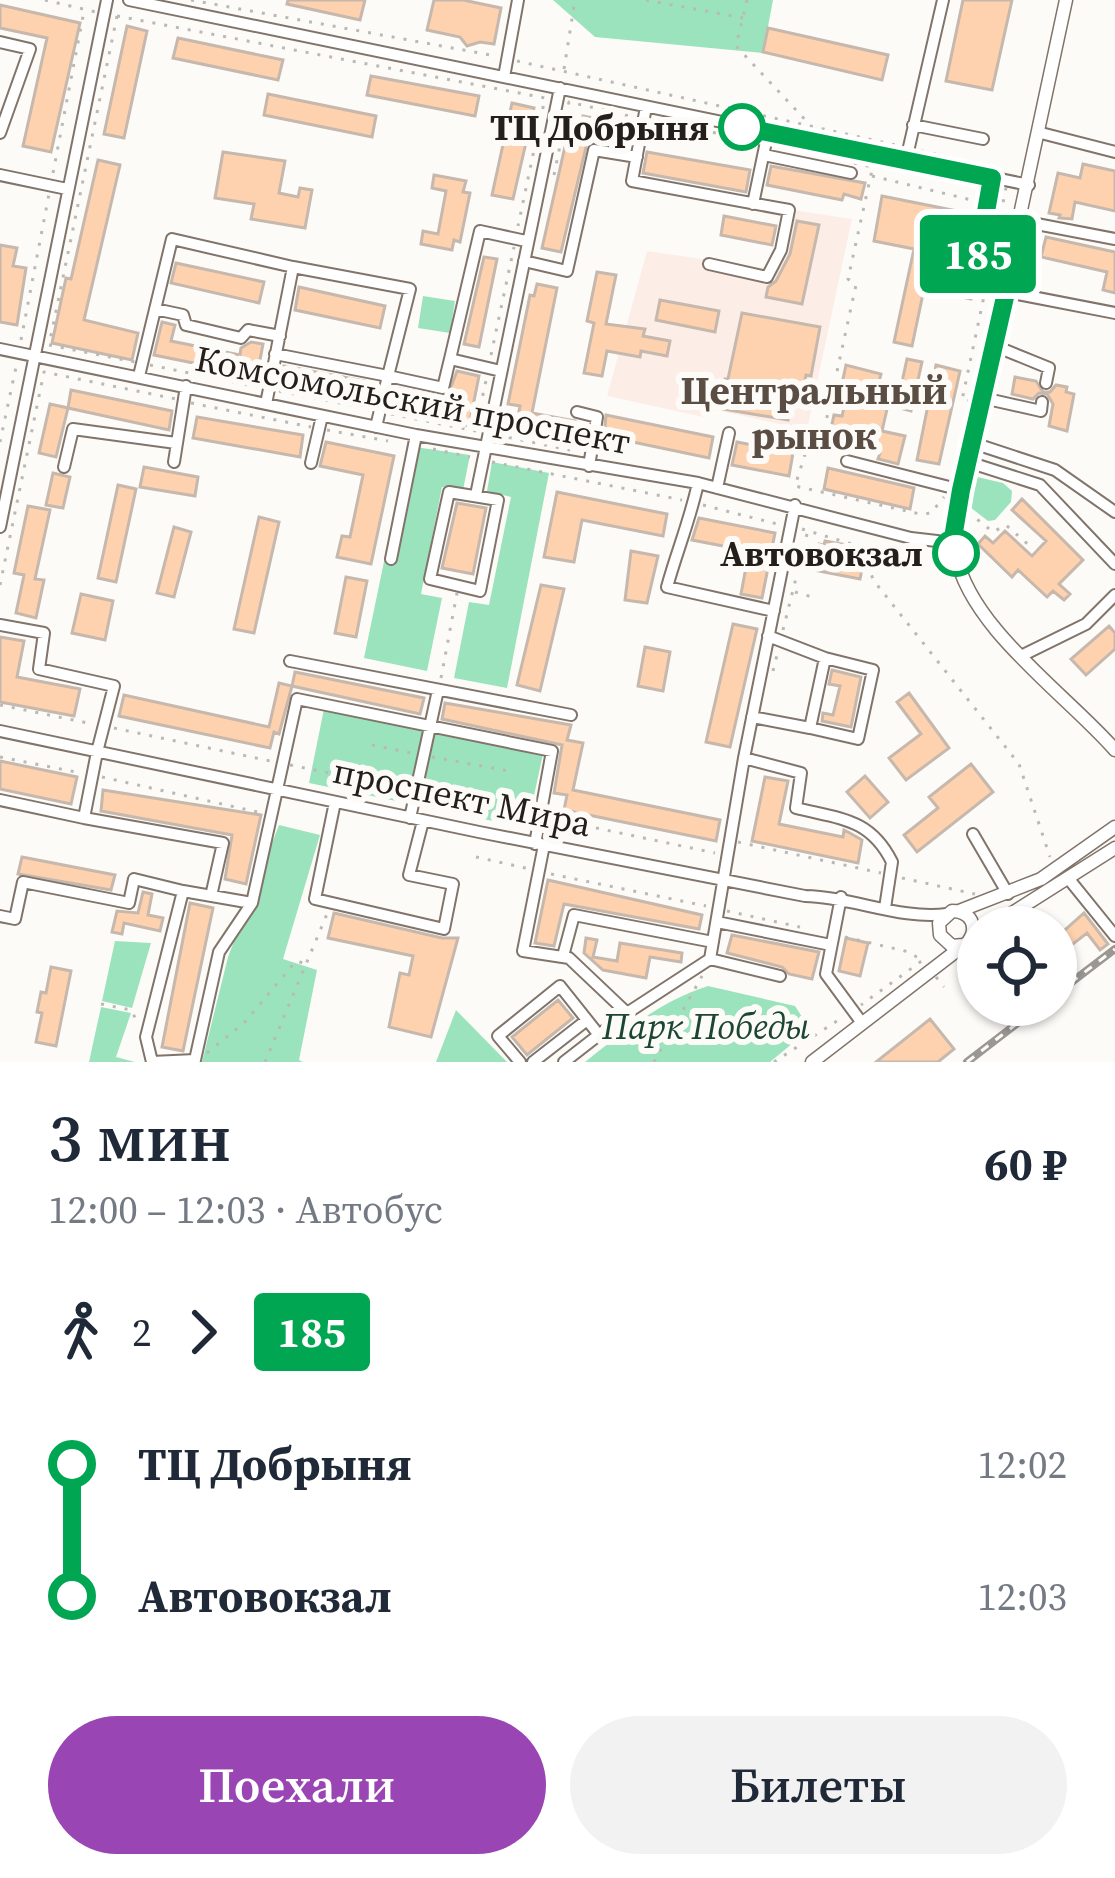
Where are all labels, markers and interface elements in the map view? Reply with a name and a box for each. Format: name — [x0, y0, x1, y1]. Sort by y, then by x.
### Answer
place label: ТЦ Добрыня — [490, 103, 709, 152]
marker: ТЦ Добрыня — [720, 105, 764, 149]
line badge: 185 — [909, 215, 1047, 293]
text: 185 — [944, 225, 1012, 283]
street label: Комсомольский проспект — [191, 334, 635, 466]
district label: Центральный рынок — [681, 364, 947, 462]
place label: Автовокзал — [720, 529, 923, 578]
marker: Автовокзал — [934, 531, 978, 575]
street label: проспект Мира — [328, 746, 596, 848]
map controls — [957, 906, 1077, 1026]
button: locate — [957, 906, 1077, 1026]
park label: Парк Победы — [601, 1002, 810, 1051]
text: 3 мин — [48, 1093, 231, 1183]
text: 60 ₽ — [984, 1133, 1067, 1195]
text: 12:00 – 12:03 · Автобус — [48, 1183, 443, 1236]
icon: walk — [48, 1299, 114, 1365]
icon: forward — [170, 1299, 236, 1365]
text: 185 — [278, 1303, 346, 1361]
text: 2 — [132, 1306, 152, 1359]
text: ТЦ Добрыня — [138, 1433, 412, 1495]
text: 12:02 — [977, 1438, 1067, 1491]
text: Автовокзал — [138, 1565, 392, 1627]
text: 12:03 — [977, 1570, 1067, 1623]
button: Поехали — [48, 1716, 546, 1854]
button: Билеты — [570, 1716, 1067, 1854]

